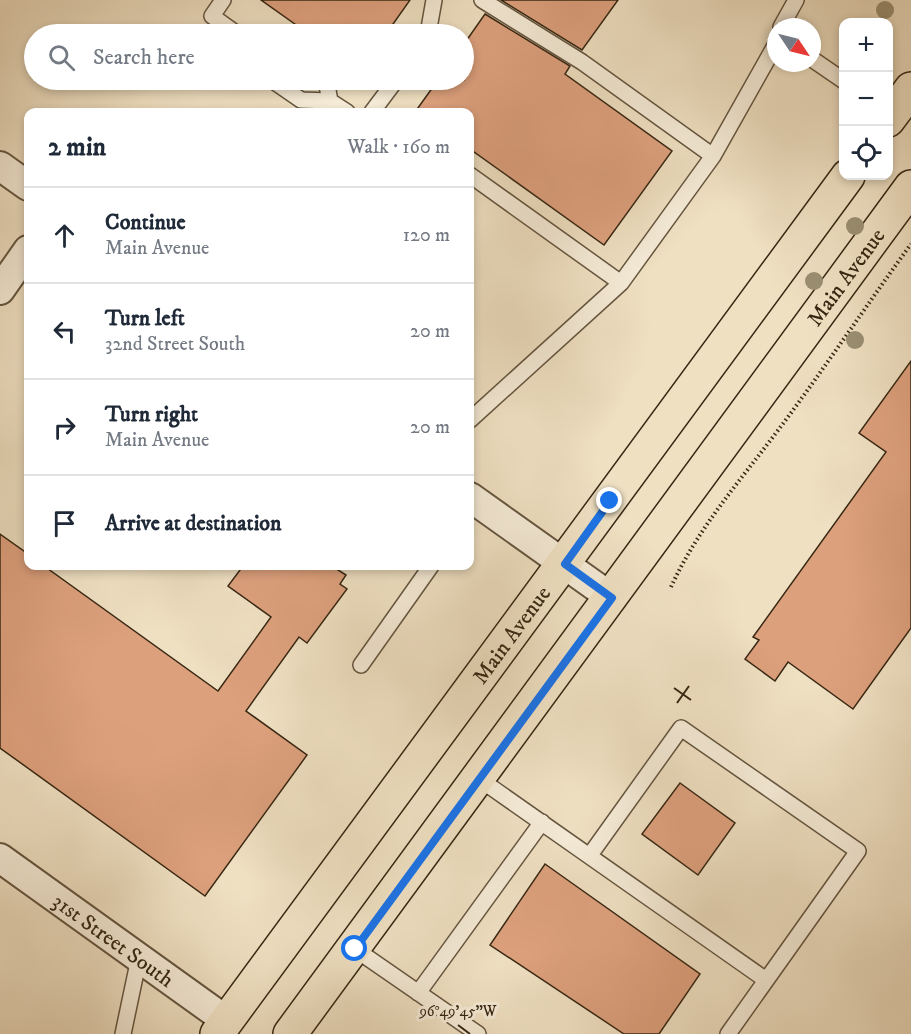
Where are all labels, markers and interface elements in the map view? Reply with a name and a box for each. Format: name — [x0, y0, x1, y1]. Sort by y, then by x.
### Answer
north arrow — [767, 18, 821, 72]
map controls — [839, 18, 893, 180]
button: + — [839, 18, 893, 72]
search box — [24, 24, 474, 90]
icon: search — [45, 41, 78, 74]
text: Search here — [93, 44, 195, 71]
button: − — [839, 72, 893, 126]
button: locate — [839, 126, 893, 180]
text: 2 min — [48, 131, 106, 164]
text: Walk · 160 m — [347, 135, 450, 160]
text: Continue — [105, 209, 186, 236]
icon: ahead — [48, 219, 81, 252]
text: 120 m — [403, 223, 450, 248]
street label: Main Avenue — [802, 223, 891, 332]
text: Main Avenue — [105, 236, 209, 261]
text: Turn left — [105, 305, 185, 332]
icon: left — [48, 315, 81, 348]
text: 20 m — [410, 319, 450, 344]
text: 32nd Street South — [105, 332, 245, 357]
text: Turn right — [105, 401, 198, 428]
icon: right — [48, 411, 81, 444]
text: 20 m — [410, 415, 450, 440]
text: Main Avenue — [105, 428, 209, 453]
route end — [596, 487, 622, 513]
icon: arrive — [48, 507, 81, 540]
text: Arrive at destination — [105, 510, 282, 537]
street label: Main Avenue — [467, 581, 557, 690]
street label: 31st Street South — [47, 888, 179, 994]
route start — [341, 935, 367, 961]
text: 96°49'45"W — [418, 1002, 497, 1021]

